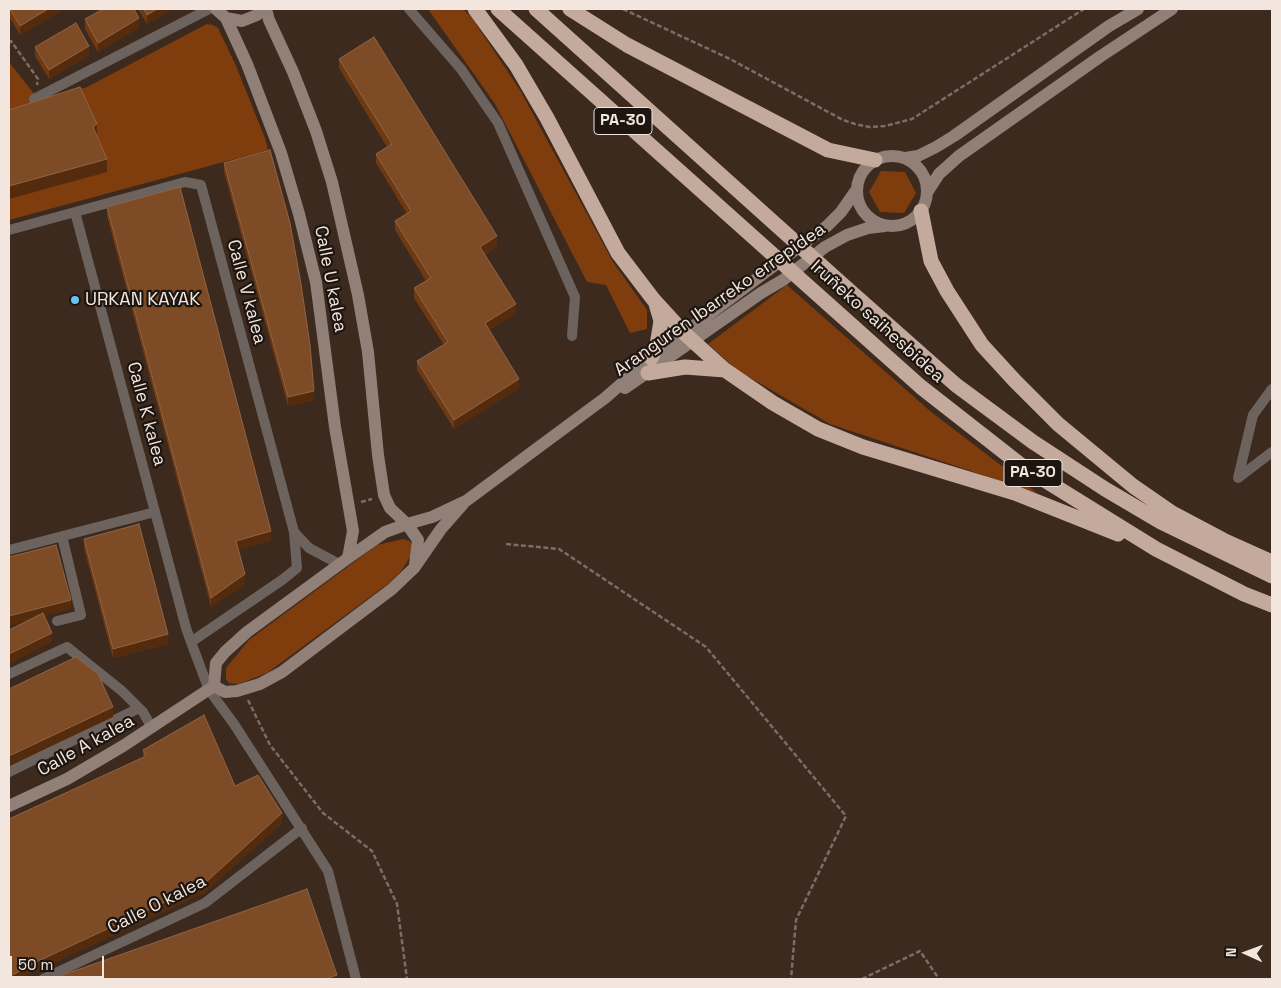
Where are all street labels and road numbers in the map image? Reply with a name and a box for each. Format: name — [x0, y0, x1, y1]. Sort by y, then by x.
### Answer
road number: PA-30 — [594, 108, 652, 134]
street label: Aranguren Ibarreko errepidea — [610, 219, 830, 381]
street label: Calle U kalea — [309, 224, 351, 334]
street label: Calle V kalea — [222, 238, 270, 346]
street label: Iruñeko saihesbidea — [806, 256, 948, 388]
street label: Calle K kalea — [122, 360, 170, 468]
road number: PA-30 — [1004, 459, 1062, 486]
street label: Calle A kalea — [34, 711, 138, 781]
street label: Calle O kalea — [104, 871, 210, 939]

